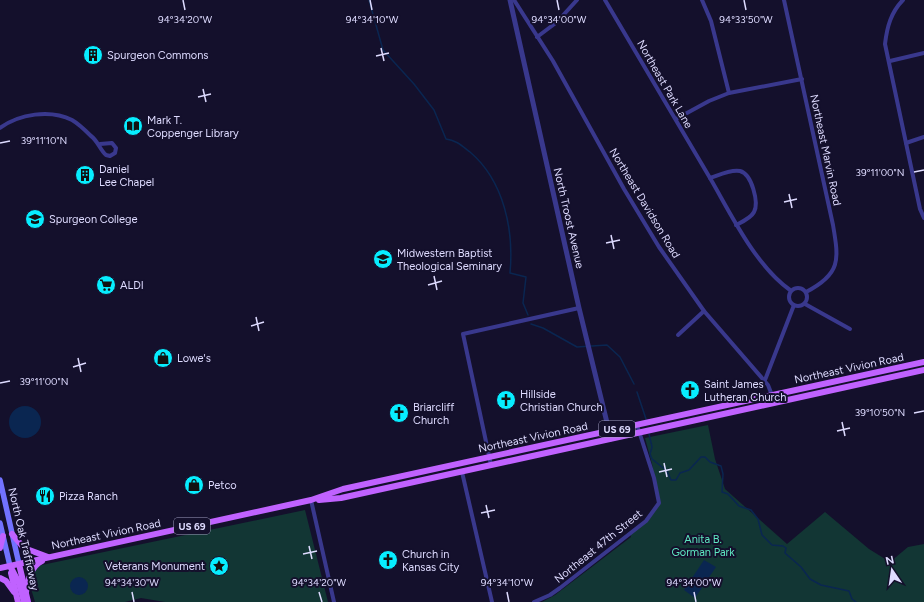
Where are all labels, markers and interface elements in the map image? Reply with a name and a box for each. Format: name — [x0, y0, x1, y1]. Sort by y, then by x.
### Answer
text: 94°34'20"W — [158, 13, 212, 26]
text: 94°34'10"W — [346, 13, 399, 26]
text: 94°34'00"W — [532, 13, 587, 26]
text: 94°33'50"W — [719, 13, 773, 26]
street label: Northeast Park Lane — [634, 38, 695, 131]
building icon: Spurgeon Commons — [82, 44, 104, 66]
place label: Spurgeon Commons — [107, 49, 209, 62]
street label: Northeast Marvin Road — [807, 93, 844, 207]
place label: Mark T. Coppenger Library — [147, 114, 239, 140]
library icon: Mark T. Coppenger Library — [122, 115, 144, 137]
text: 39°11'10"N — [21, 134, 67, 147]
street label: Northeast Davidson Road — [607, 146, 683, 261]
place label: Daniel Lee Chapel — [99, 163, 154, 189]
building icon: Daniel Lee Chapel — [74, 164, 96, 186]
text: 39°11'00"N — [856, 166, 904, 179]
street label: North Troost Avenue — [551, 167, 586, 270]
school or university icon: Spurgeon College — [24, 208, 46, 230]
place label: Spurgeon College — [49, 213, 137, 226]
place label: Midwestern Baptist Theological Seminary — [397, 247, 502, 273]
school or university icon: Midwestern Baptist Theological Seminary — [372, 248, 394, 270]
supermarket icon: ALDI — [95, 274, 117, 296]
place label: ALDI — [120, 279, 144, 292]
shop icon: Lowe's — [152, 347, 174, 369]
street label: Northeast Vivion Road — [793, 351, 905, 386]
place label: Lowe's — [177, 352, 211, 365]
text: 39°11'00"N — [20, 375, 68, 388]
place label: Saint James Lutheran Church — [704, 378, 786, 404]
church icon: Saint James Lutheran Church — [679, 379, 701, 401]
place label: Hillside Christian Church — [520, 388, 603, 414]
church icon: Hillside Christian Church — [495, 389, 517, 411]
place label: Briarcliff Church — [413, 401, 455, 427]
church icon: Briarcliff Church — [388, 402, 410, 424]
text: 39°10'50"N — [855, 406, 905, 419]
street label: Northeast Vivion Road — [477, 420, 589, 455]
road number: US 69 — [599, 421, 635, 437]
shop icon: Petco — [183, 474, 205, 496]
place label: Petco — [208, 479, 237, 492]
restaurant icon: Pizza Ranch — [34, 485, 56, 507]
street label: North Oak Trafficway — [5, 486, 42, 592]
place label: Pizza Ranch — [59, 490, 118, 503]
street label: Northeast 47th Street — [552, 507, 645, 586]
street label: Northeast Vivion Road — [50, 517, 162, 552]
road number: US 69 — [174, 518, 210, 534]
park label: Anita B. Gorman Park — [671, 533, 735, 559]
place label: Church in Kansas City — [402, 548, 460, 574]
church icon: Church in Kansas City — [377, 549, 399, 571]
north arrow — [872, 550, 912, 590]
text: N — [884, 553, 895, 568]
place icon: Veterans Monument — [208, 555, 230, 577]
place label: Veterans Monument — [105, 560, 205, 573]
text: 94°34'30"W — [105, 576, 159, 589]
text: 94°34'20"W — [292, 576, 346, 589]
text: 94°34'10"W — [481, 576, 534, 589]
text: 94°34'00"W — [667, 576, 722, 589]

